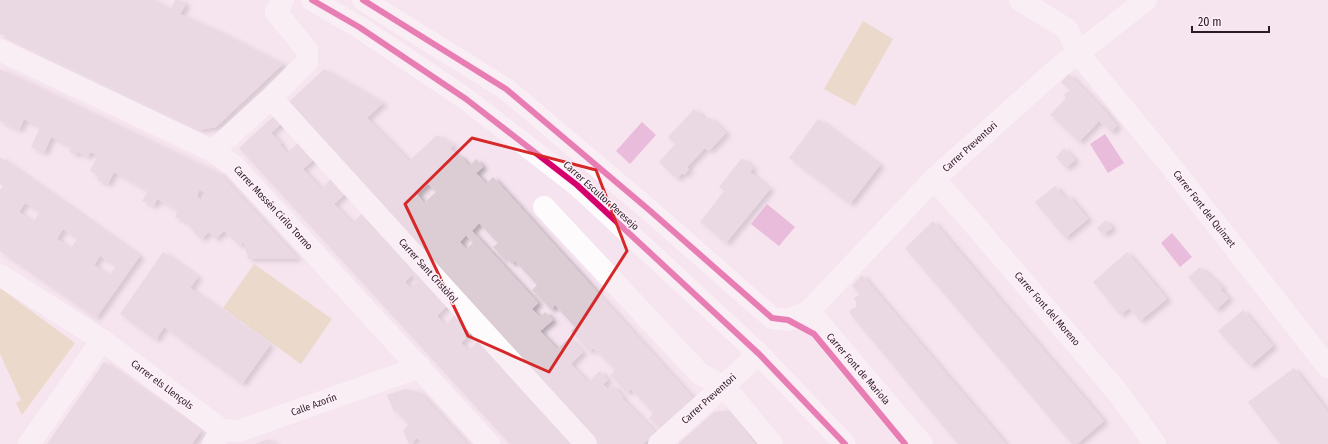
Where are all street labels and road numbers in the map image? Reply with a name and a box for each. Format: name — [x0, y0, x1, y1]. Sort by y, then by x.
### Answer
street label: Carrer Preventori — [940, 119, 1000, 175]
street label: Carrer Escultor Peresejo — [561, 159, 641, 233]
street label: Carrer Mossèn Cirilo Tormo — [231, 164, 315, 252]
street label: Carrer Font del Quinzet — [1170, 168, 1238, 250]
street label: Carrer Sant Cristòfol — [396, 236, 460, 306]
street label: Carrer Font del Moreno — [1012, 270, 1082, 348]
street label: Carrer Font de Mariola — [824, 331, 892, 407]
street label: Carrer els Llençols — [128, 358, 196, 412]
street label: Carrer Preventori — [679, 371, 739, 427]
street label: Calle Azorín — [289, 390, 339, 419]

